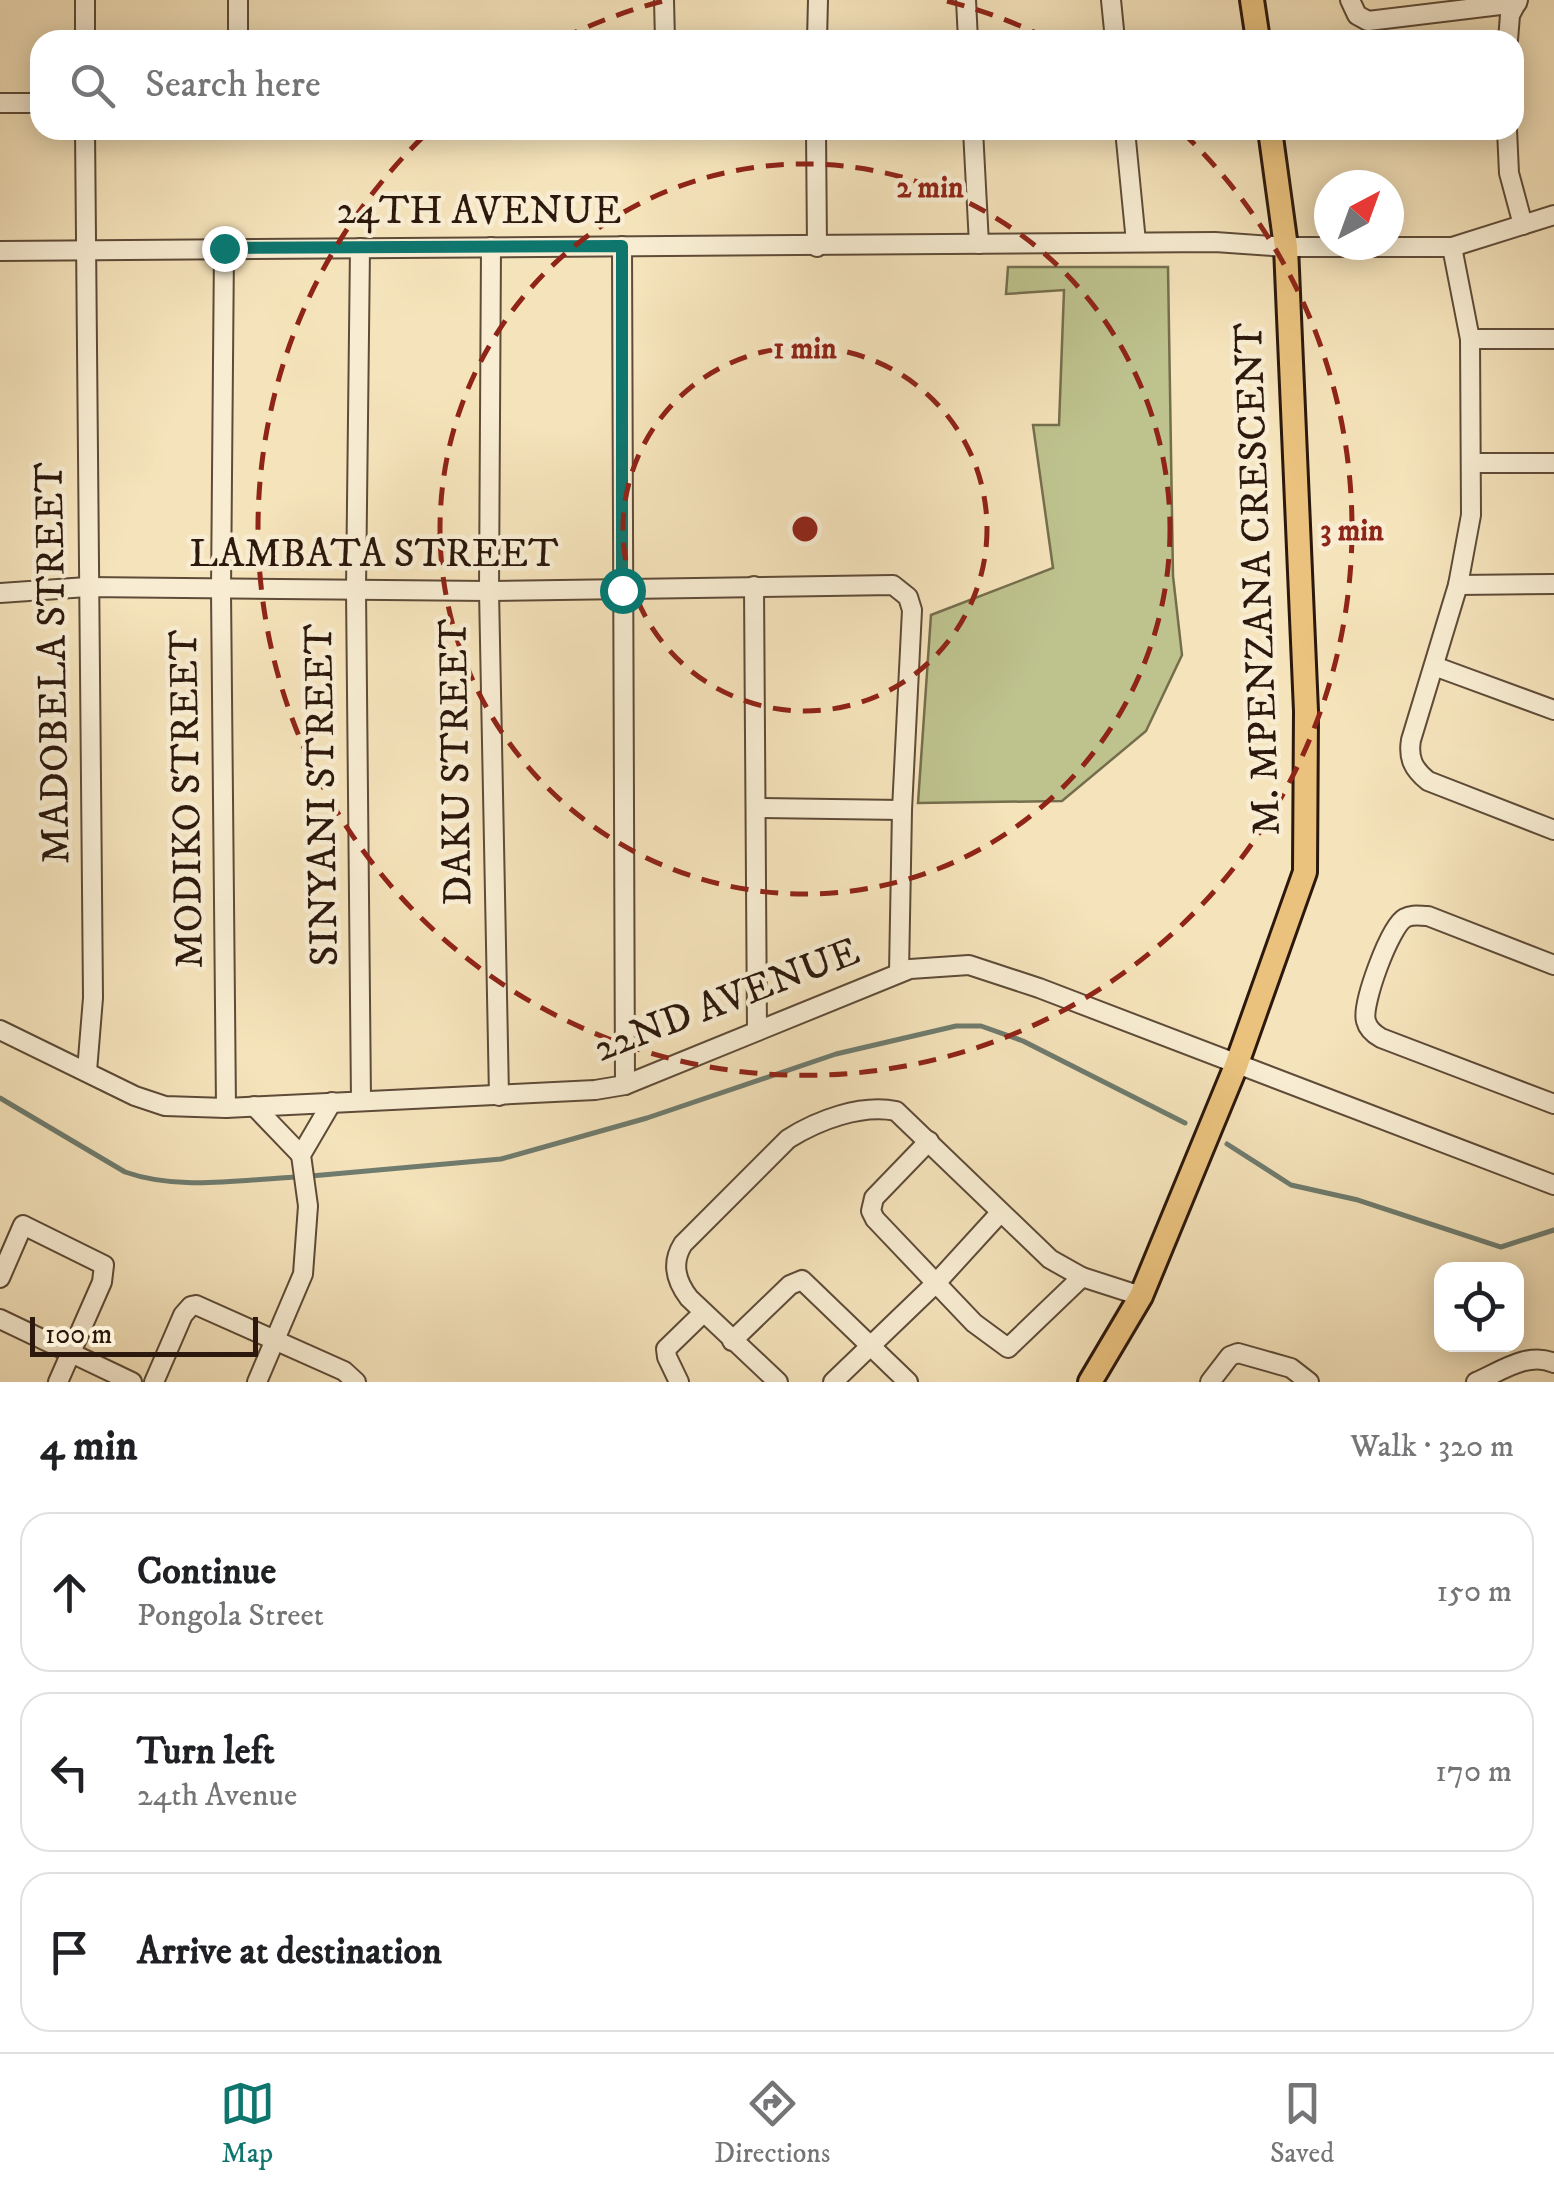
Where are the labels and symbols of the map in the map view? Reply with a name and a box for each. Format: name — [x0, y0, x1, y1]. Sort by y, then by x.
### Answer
text: 2 min — [896, 170, 964, 207]
north arrow — [1314, 170, 1404, 260]
street label: 24TH AVENUE — [336, 187, 622, 237]
route end — [202, 226, 248, 272]
street label: M. MPENZANA CRESCENT — [1225, 322, 1293, 836]
text: 1 min — [773, 331, 837, 368]
street label: MADOBELA STREET — [25, 462, 83, 864]
centre of rings — [787, 511, 823, 547]
text: 3 min — [1320, 513, 1384, 550]
street label: LAMBATA STREET — [189, 530, 559, 580]
route start — [600, 568, 646, 614]
street label: DAKU STREET — [430, 618, 484, 906]
street label: SINYANI STREET — [295, 623, 351, 967]
street label: MODIKO STREET — [160, 629, 216, 969]
street label: 22ND AVENUE — [587, 927, 867, 1075]
scale bar — [30, 1312, 258, 1356]

